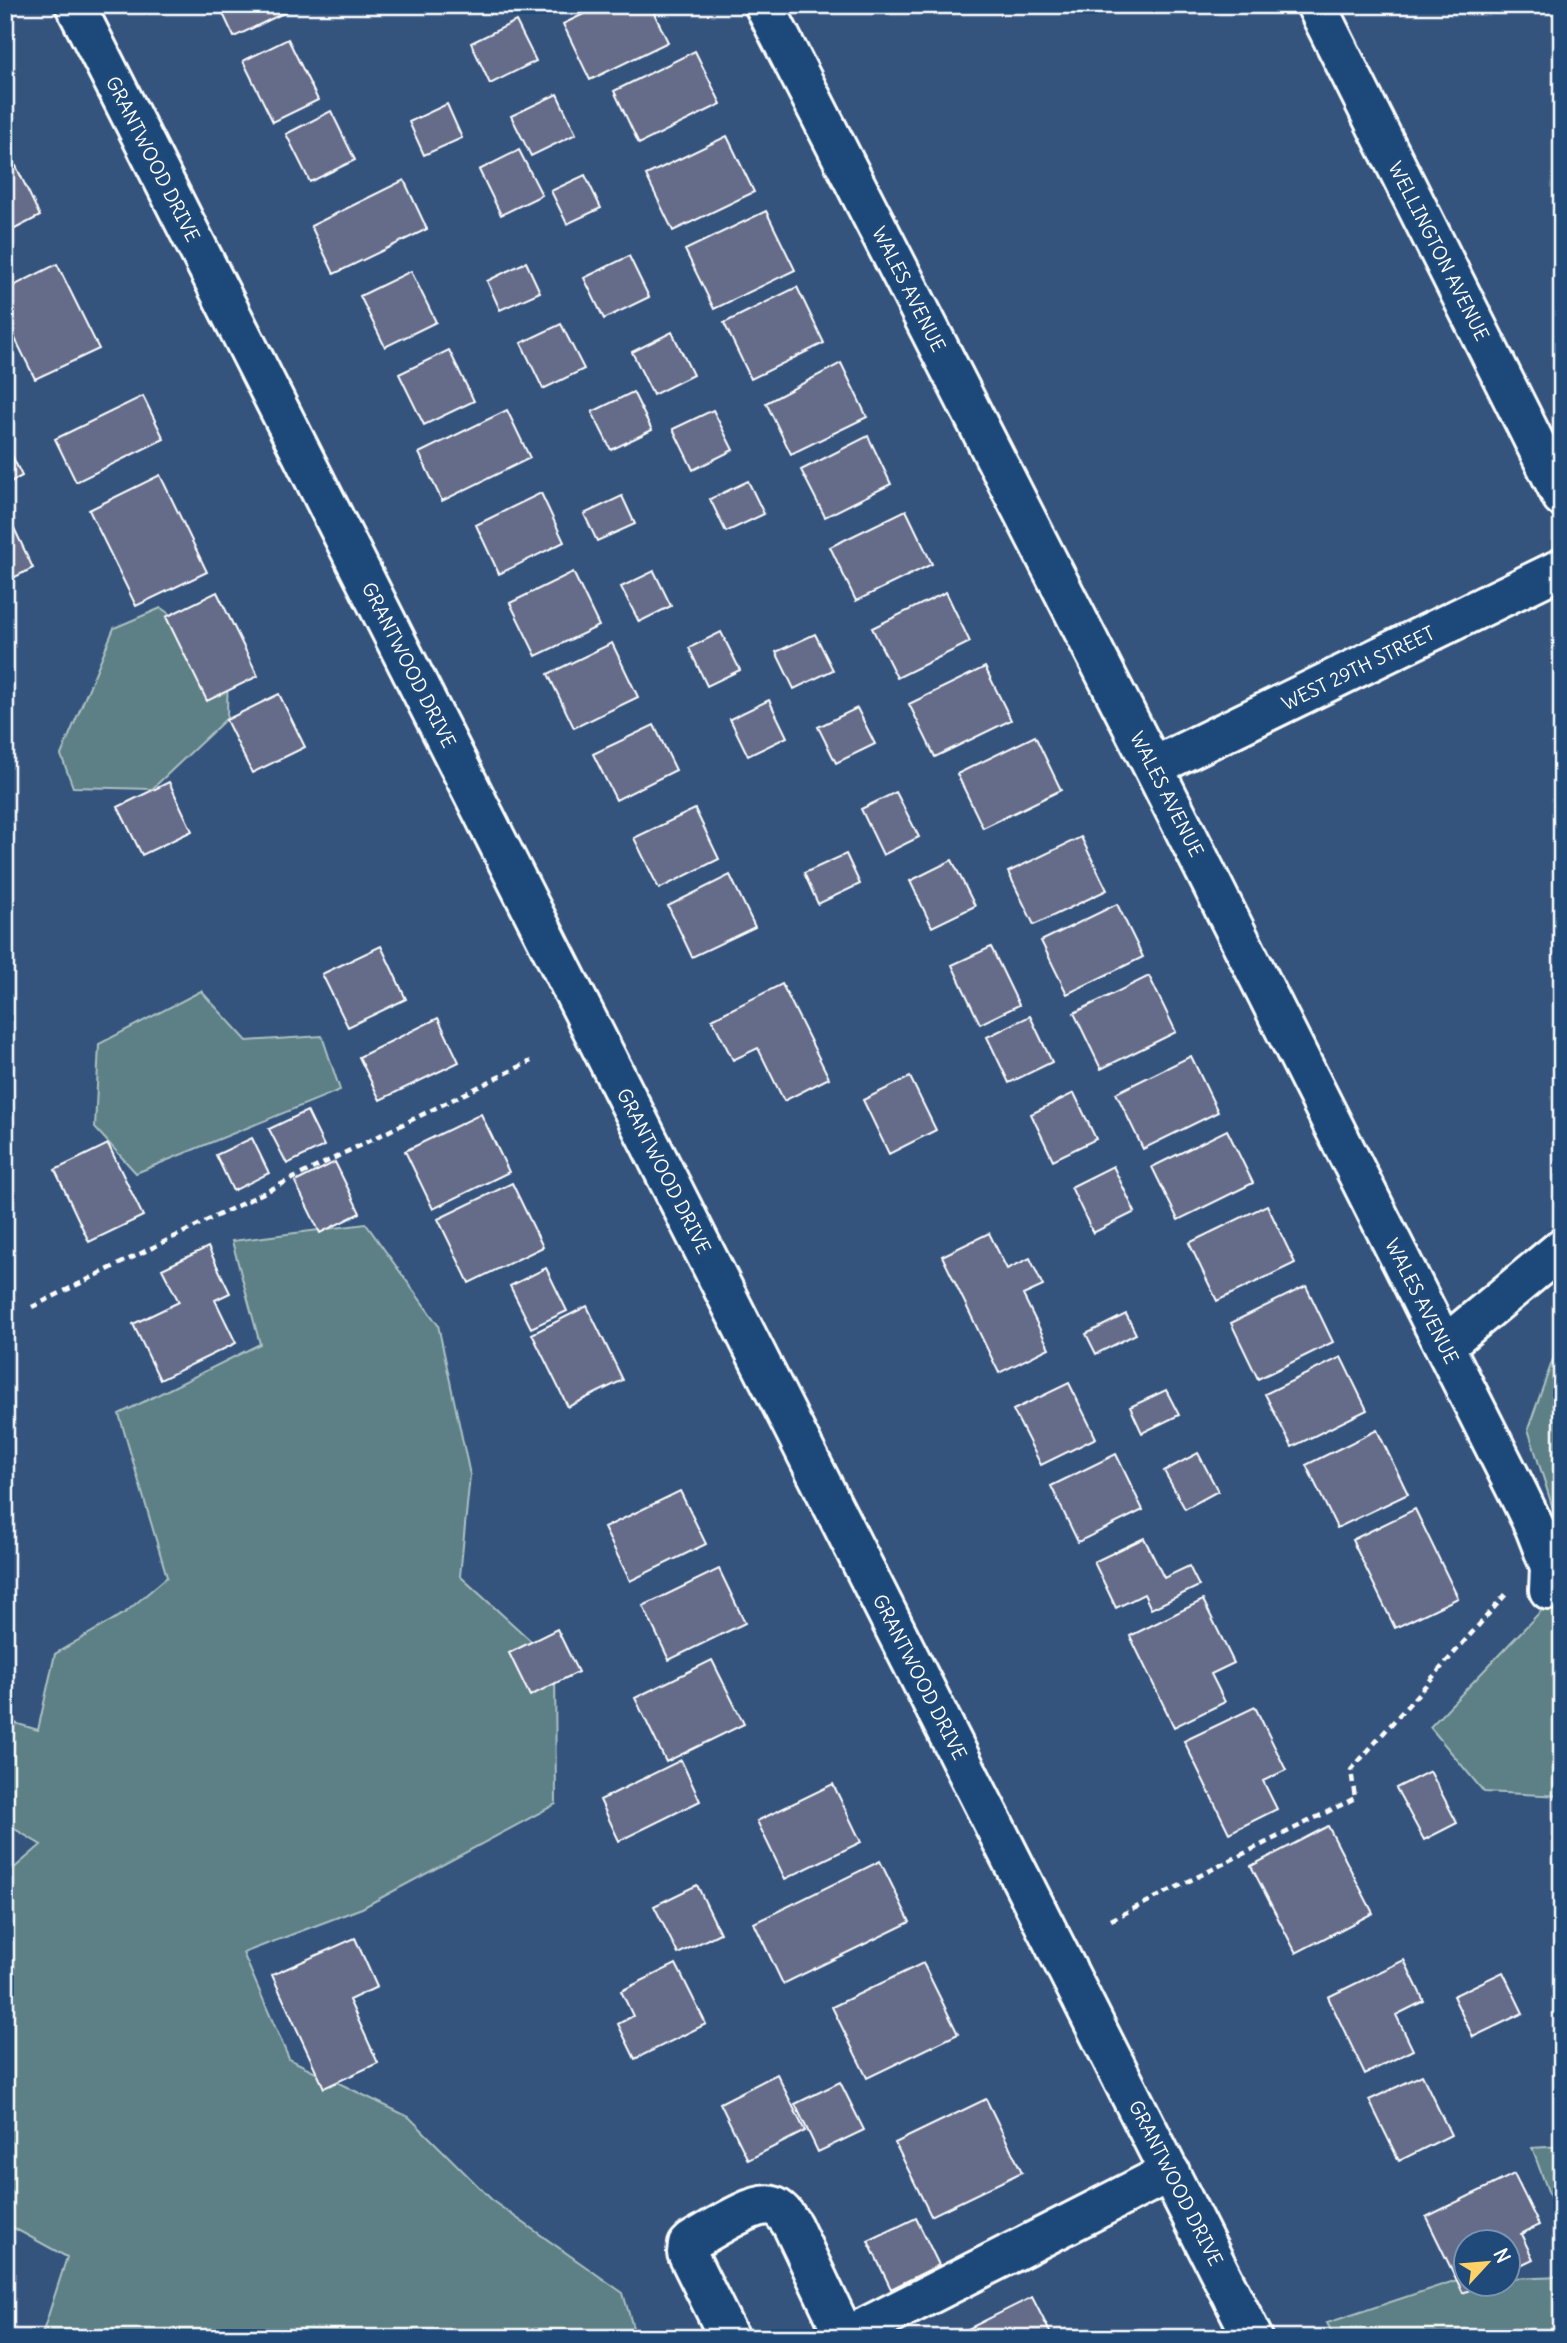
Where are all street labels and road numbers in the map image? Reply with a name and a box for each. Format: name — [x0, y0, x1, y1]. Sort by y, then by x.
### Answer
street label: GRANTWOOD DRIVE — [101, 72, 205, 246]
street label: WELLINGTON AVENUE — [1383, 157, 1495, 345]
street label: WALES AVENUE — [867, 222, 951, 356]
street label: GRANTWOOD DRIVE — [357, 578, 461, 752]
street label: WEST 29TH STREET — [1278, 621, 1438, 715]
street label: WALES AVENUE — [1125, 727, 1209, 861]
street label: GRANTWOOD DRIVE — [612, 1084, 716, 1258]
street label: WALES AVENUE — [1380, 1234, 1464, 1368]
street label: GRANTWOOD DRIVE — [868, 1590, 972, 1764]
street label: GRANTWOOD DRIVE — [1124, 2096, 1228, 2270]

